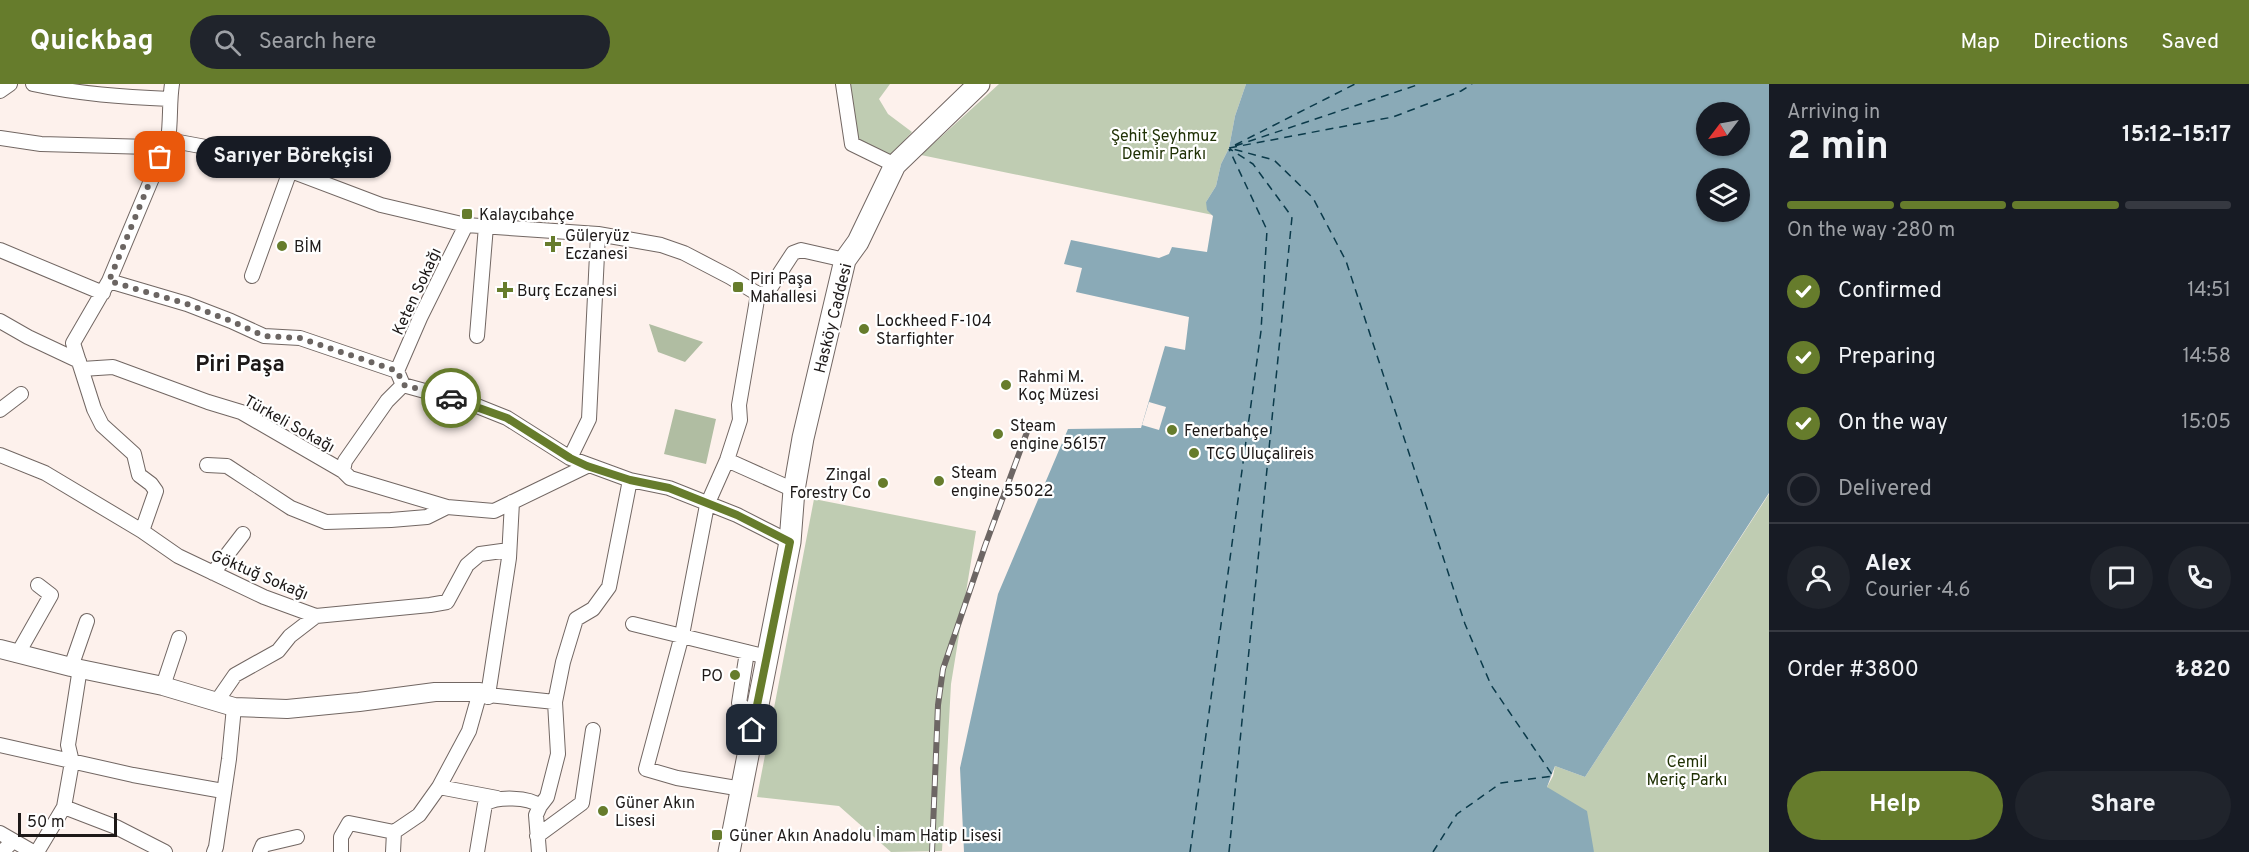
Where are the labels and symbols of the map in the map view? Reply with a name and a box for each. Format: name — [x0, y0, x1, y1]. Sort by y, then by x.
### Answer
north arrow — [1696, 102, 1750, 156]
park label: Şehit Şeyhmuz Demir Parkı — [1111, 127, 1217, 165]
pin — [134, 131, 185, 182]
callout: Sarıyer Börekçisi — [196, 136, 391, 178]
place label: Kalaycıbahçe — [479, 206, 574, 226]
marker: Kalaycıbahçe — [460, 207, 474, 221]
place label: Güleryüz Eczanesi — [565, 227, 630, 265]
place label: BİM — [294, 237, 322, 258]
marker: Güleryüz Eczanesi — [546, 237, 560, 251]
marker: BİM — [275, 239, 289, 253]
street label: Keten Sokağı — [389, 245, 447, 339]
street label: Hasköy Caddesi — [811, 261, 857, 376]
place label: Piri Paşa Mahallesi — [750, 270, 817, 308]
marker: Piri Paşa Mahallesi — [731, 280, 745, 294]
place label: Burç Eczanesi — [517, 282, 617, 302]
marker: Burç Eczanesi — [498, 283, 512, 297]
place label: Lockheed F-104 Starfighter — [876, 312, 992, 350]
marker: Lockheed F-104 Starfighter — [857, 322, 871, 336]
district label: Piri Paşa — [195, 352, 285, 379]
courier — [421, 368, 481, 428]
place label: Rahmi M. Koç Müzesi — [1018, 368, 1099, 406]
marker: Rahmi M. Koç Müzesi — [999, 378, 1013, 392]
street label: Türkeli Sokağı — [240, 392, 338, 458]
place label: Steam engine 56157 — [1010, 417, 1106, 455]
place label: Fenerbahçe — [1184, 422, 1268, 442]
marker: Fenerbahçe — [1165, 423, 1179, 437]
marker: Steam engine 56157 — [991, 427, 1005, 441]
place label: TCG Uluçalireis — [1206, 445, 1314, 465]
marker: TCG Uluçalireis — [1187, 446, 1201, 460]
place label: Steam engine 55022 — [951, 464, 1053, 502]
place label: Zingal Forestry Co — [789, 466, 871, 504]
marker: Steam engine 55022 — [932, 474, 946, 488]
marker: Zingal Forestry Co — [876, 476, 890, 490]
street label: Göktuğ Sokağı — [207, 546, 311, 605]
place label: PO — [701, 667, 723, 687]
marker: PO — [728, 668, 742, 682]
pin — [726, 704, 777, 755]
park label: Cemil Meriç Parkı — [1647, 753, 1727, 791]
place label: Güner Akın Lisesi — [615, 794, 695, 832]
marker: Güner Akın Lisesi — [596, 804, 610, 818]
scale bar — [18, 810, 117, 838]
place label: Güner Akın Anadolu İmam Hatip Lisesi — [729, 826, 1002, 847]
marker: Güner Akın Anadolu İmam Hatip Lisesi — [710, 828, 724, 842]

